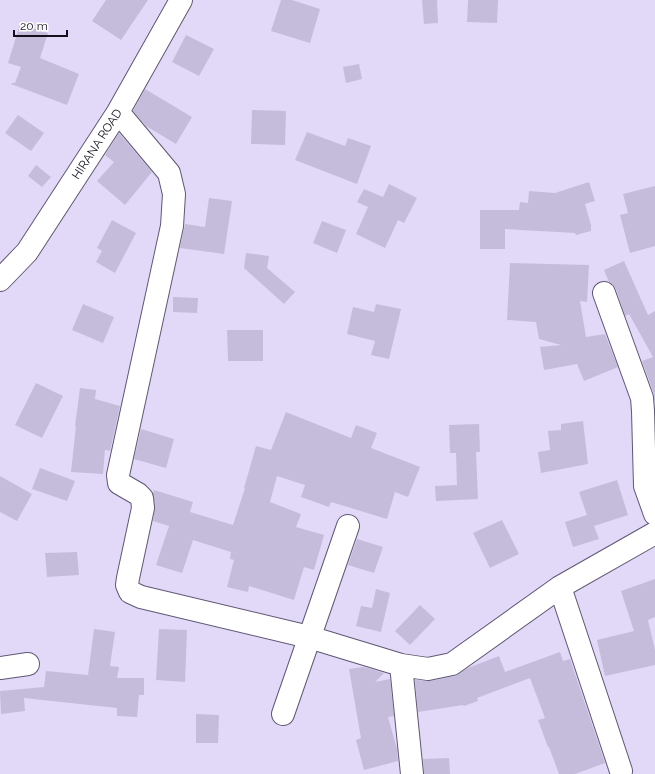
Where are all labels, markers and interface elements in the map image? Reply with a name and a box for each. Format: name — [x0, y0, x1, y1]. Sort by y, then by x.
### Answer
scale bar — [14, 12, 67, 38]
text: 20 m — [20, 19, 48, 33]
street label: HIRANA ROAD — [69, 106, 125, 182]

